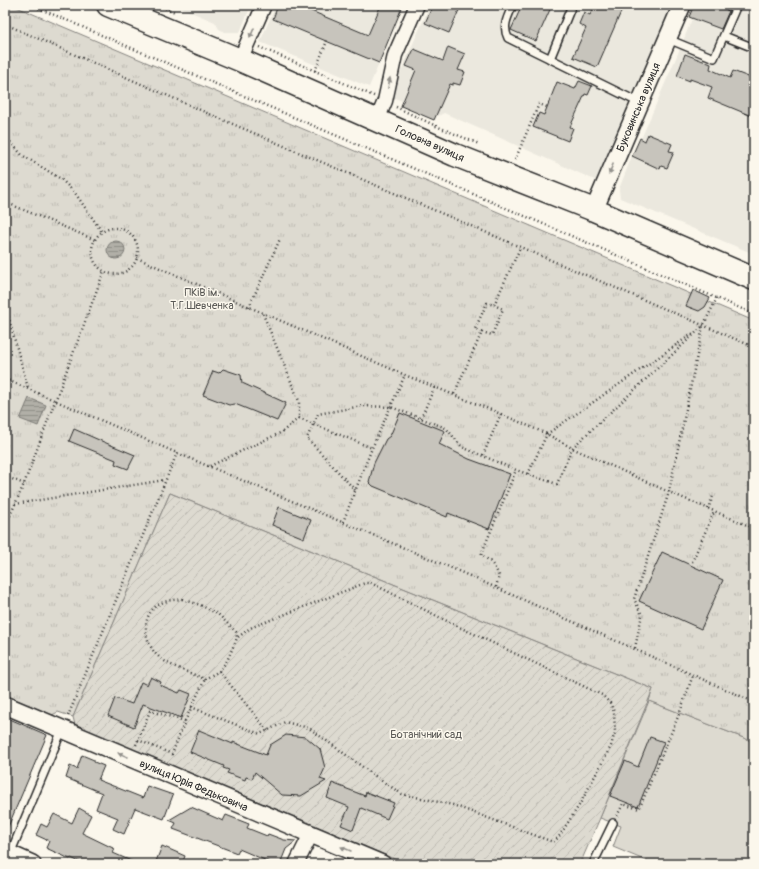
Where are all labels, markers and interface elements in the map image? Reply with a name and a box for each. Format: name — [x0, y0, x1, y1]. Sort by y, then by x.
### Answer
one-way arrow — [249, 27, 255, 38]
street label: Буковинська вулиця — [614, 61, 663, 154]
one-way arrow — [386, 77, 392, 89]
street label: Головна вулиця — [393, 122, 466, 164]
one-way arrow — [608, 164, 614, 176]
park label: ПКіВ ім. Т.Г.Шевченка — [170, 286, 234, 312]
park label: Ботанічний сад — [390, 728, 462, 741]
one-way arrow — [117, 752, 129, 758]
street label: вулиця Юрія Федьковича — [138, 757, 250, 814]
one-way arrow — [340, 845, 352, 851]

